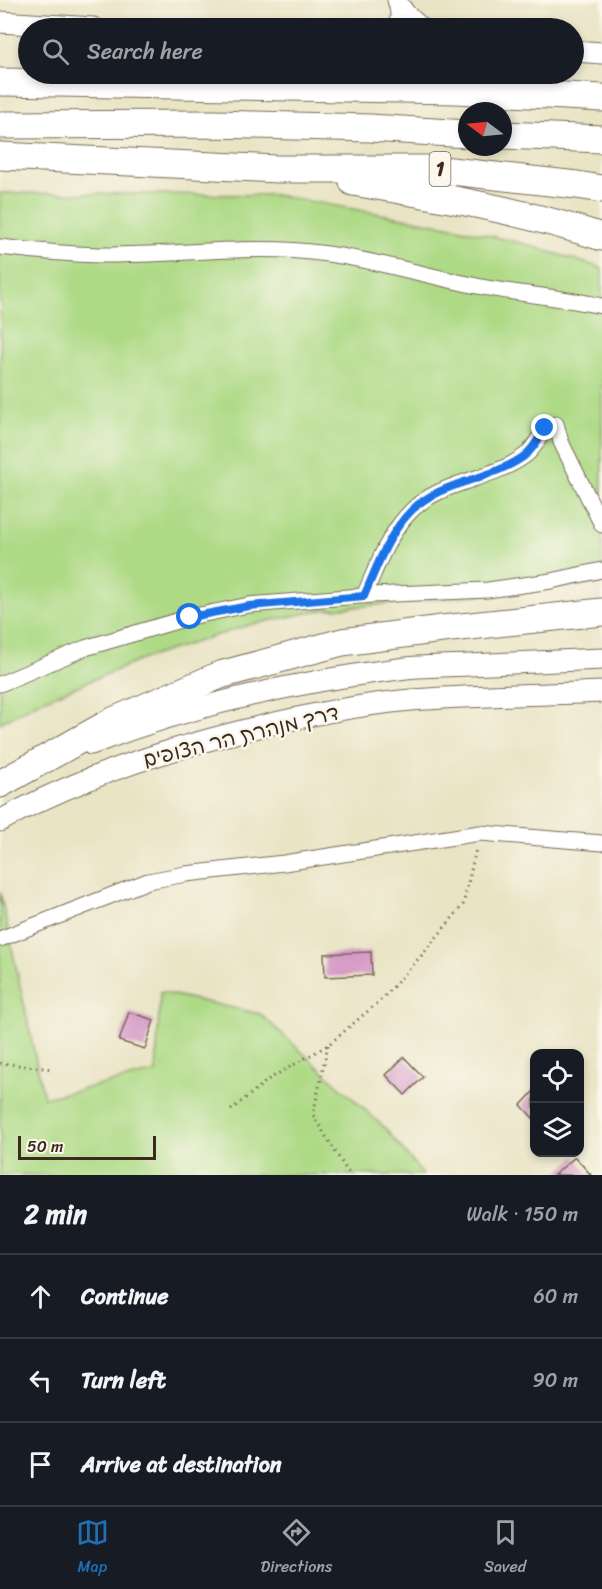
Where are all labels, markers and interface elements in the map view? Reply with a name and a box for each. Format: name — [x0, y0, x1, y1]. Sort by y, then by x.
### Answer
search box — [18, 18, 584, 84]
text: Search here — [87, 32, 203, 71]
icon: search — [39, 35, 72, 68]
north arrow — [458, 102, 512, 156]
road number: 1 — [430, 152, 450, 186]
route end — [531, 414, 557, 440]
route start — [176, 603, 202, 629]
street label: דרך מנהרת הר הצופים — [139, 693, 343, 779]
map controls — [530, 1049, 584, 1157]
button: locate — [530, 1049, 584, 1103]
button: layers — [530, 1103, 584, 1157]
text: 50 m — [27, 1132, 63, 1161]
scale bar — [18, 1133, 156, 1160]
text: 2 min — [24, 1191, 87, 1237]
text: Walk · 150 m — [466, 1197, 578, 1232]
text: Continue — [81, 1277, 169, 1316]
text: 60 m — [533, 1279, 578, 1314]
icon: ahead — [24, 1280, 57, 1313]
text: Turn left — [81, 1361, 166, 1400]
text: 90 m — [533, 1363, 578, 1398]
icon: left — [24, 1364, 57, 1397]
text: Arrive at destination — [81, 1445, 282, 1484]
icon: arrive — [24, 1448, 57, 1481]
tab: Map — [76, 1516, 109, 1581]
tab: Directions — [261, 1516, 332, 1581]
tab: Saved — [484, 1516, 526, 1581]

